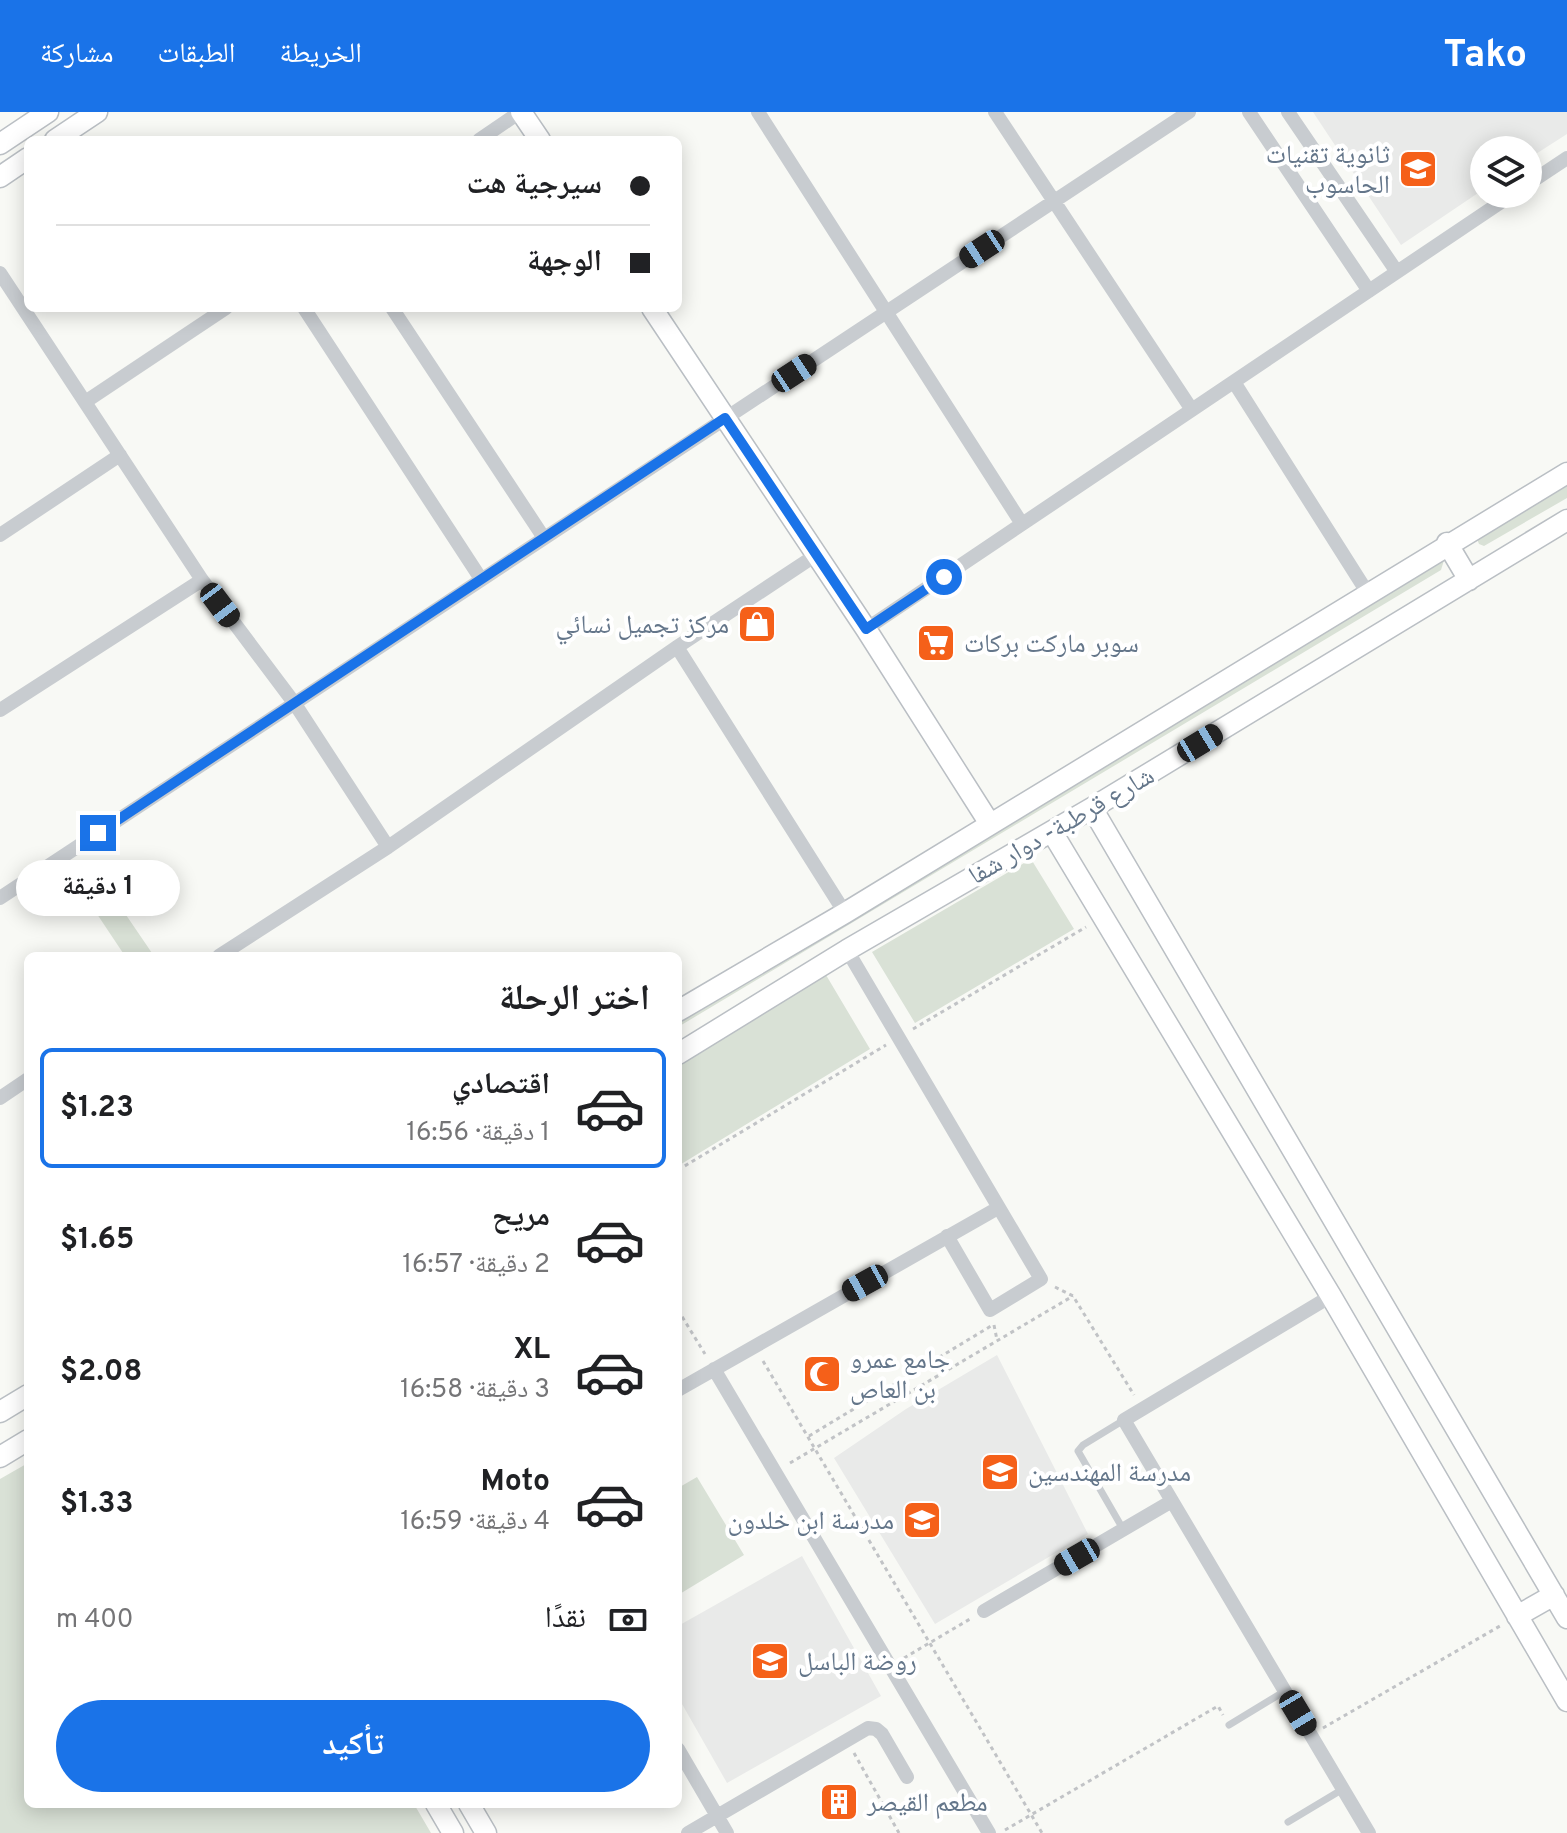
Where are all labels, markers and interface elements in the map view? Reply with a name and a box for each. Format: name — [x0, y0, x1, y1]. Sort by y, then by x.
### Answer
text: Tako — [1444, 32, 1527, 81]
text: مشاركة — [40, 37, 114, 73]
text: الطبقات — [158, 37, 235, 73]
text: الخريطة — [279, 37, 362, 73]
map controls — [1470, 136, 1542, 208]
button: layers — [1470, 136, 1542, 208]
place label: ثانوية تقنيات الحاسوب — [1266, 140, 1390, 203]
school or university icon: ثانوية تقنيات الحاسوب — [1397, 148, 1439, 190]
text: سيرجية هت — [467, 167, 602, 204]
car — [955, 226, 1009, 272]
text: الوجهة — [527, 244, 602, 281]
car — [767, 350, 821, 396]
route start — [926, 559, 962, 595]
car — [196, 579, 244, 631]
shop icon: مركز تجميل نسائي — [736, 603, 778, 645]
place label: مركز تجميل نسائي — [555, 610, 729, 645]
supermarket icon: سوبر ماركت بركات — [915, 622, 957, 664]
place label: سوبر ماركت بركات — [964, 629, 1139, 662]
car — [1173, 720, 1227, 766]
street label: شارع قرطبة- دوار شفا — [964, 761, 1161, 894]
route end — [80, 815, 116, 851]
callout: 1 دقيقة — [16, 861, 180, 917]
text: 1 دقيقة — [62, 871, 134, 904]
text: اختر الرحلة — [499, 977, 650, 1023]
text: اقتصادي — [452, 1067, 550, 1104]
icon: car — [574, 1072, 646, 1144]
text: $1.23 — [60, 1090, 134, 1127]
text: 1 دقيقة · 16:56 — [406, 1117, 550, 1150]
text: مريح — [492, 1199, 550, 1236]
icon: car — [574, 1204, 646, 1276]
text: $1.65 — [60, 1222, 134, 1259]
text: 2 دقيقة · 16:57 — [402, 1249, 550, 1282]
car — [838, 1261, 892, 1305]
text: XL — [513, 1332, 550, 1369]
icon: car — [574, 1336, 646, 1408]
place label: جامع عمرو بن العاص — [850, 1345, 950, 1408]
mosque icon: جامع عمرو بن العاص — [801, 1353, 843, 1395]
text: $2.08 — [60, 1354, 142, 1391]
text: 3 دقيقة · 16:58 — [400, 1374, 550, 1407]
school or university icon: مدرسة المهندسين — [979, 1451, 1021, 1493]
place label: مدرسة المهندسين — [1028, 1458, 1191, 1491]
text: Moto — [480, 1464, 550, 1501]
icon: car — [574, 1468, 646, 1540]
text: $1.33 — [60, 1486, 134, 1523]
school or university icon: مدرسة ابن خلدون — [901, 1499, 943, 1541]
text: 4 دقيقة · 16:59 — [400, 1506, 550, 1539]
place label: مدرسة ابن خلدون — [728, 1506, 894, 1539]
car — [1050, 1535, 1104, 1579]
icon: cash — [606, 1598, 650, 1642]
text: نقدًا — [545, 1601, 586, 1638]
text: 400 m — [56, 1604, 133, 1637]
school or university icon: روضة الباسل — [749, 1640, 791, 1682]
place label: روضة الباسل — [798, 1647, 917, 1680]
car — [1275, 1686, 1321, 1740]
button: تأكيد — [56, 1700, 650, 1792]
building icon: مطعم القيصر — [818, 1781, 860, 1823]
place label: مطعم القيصر — [866, 1788, 988, 1821]

